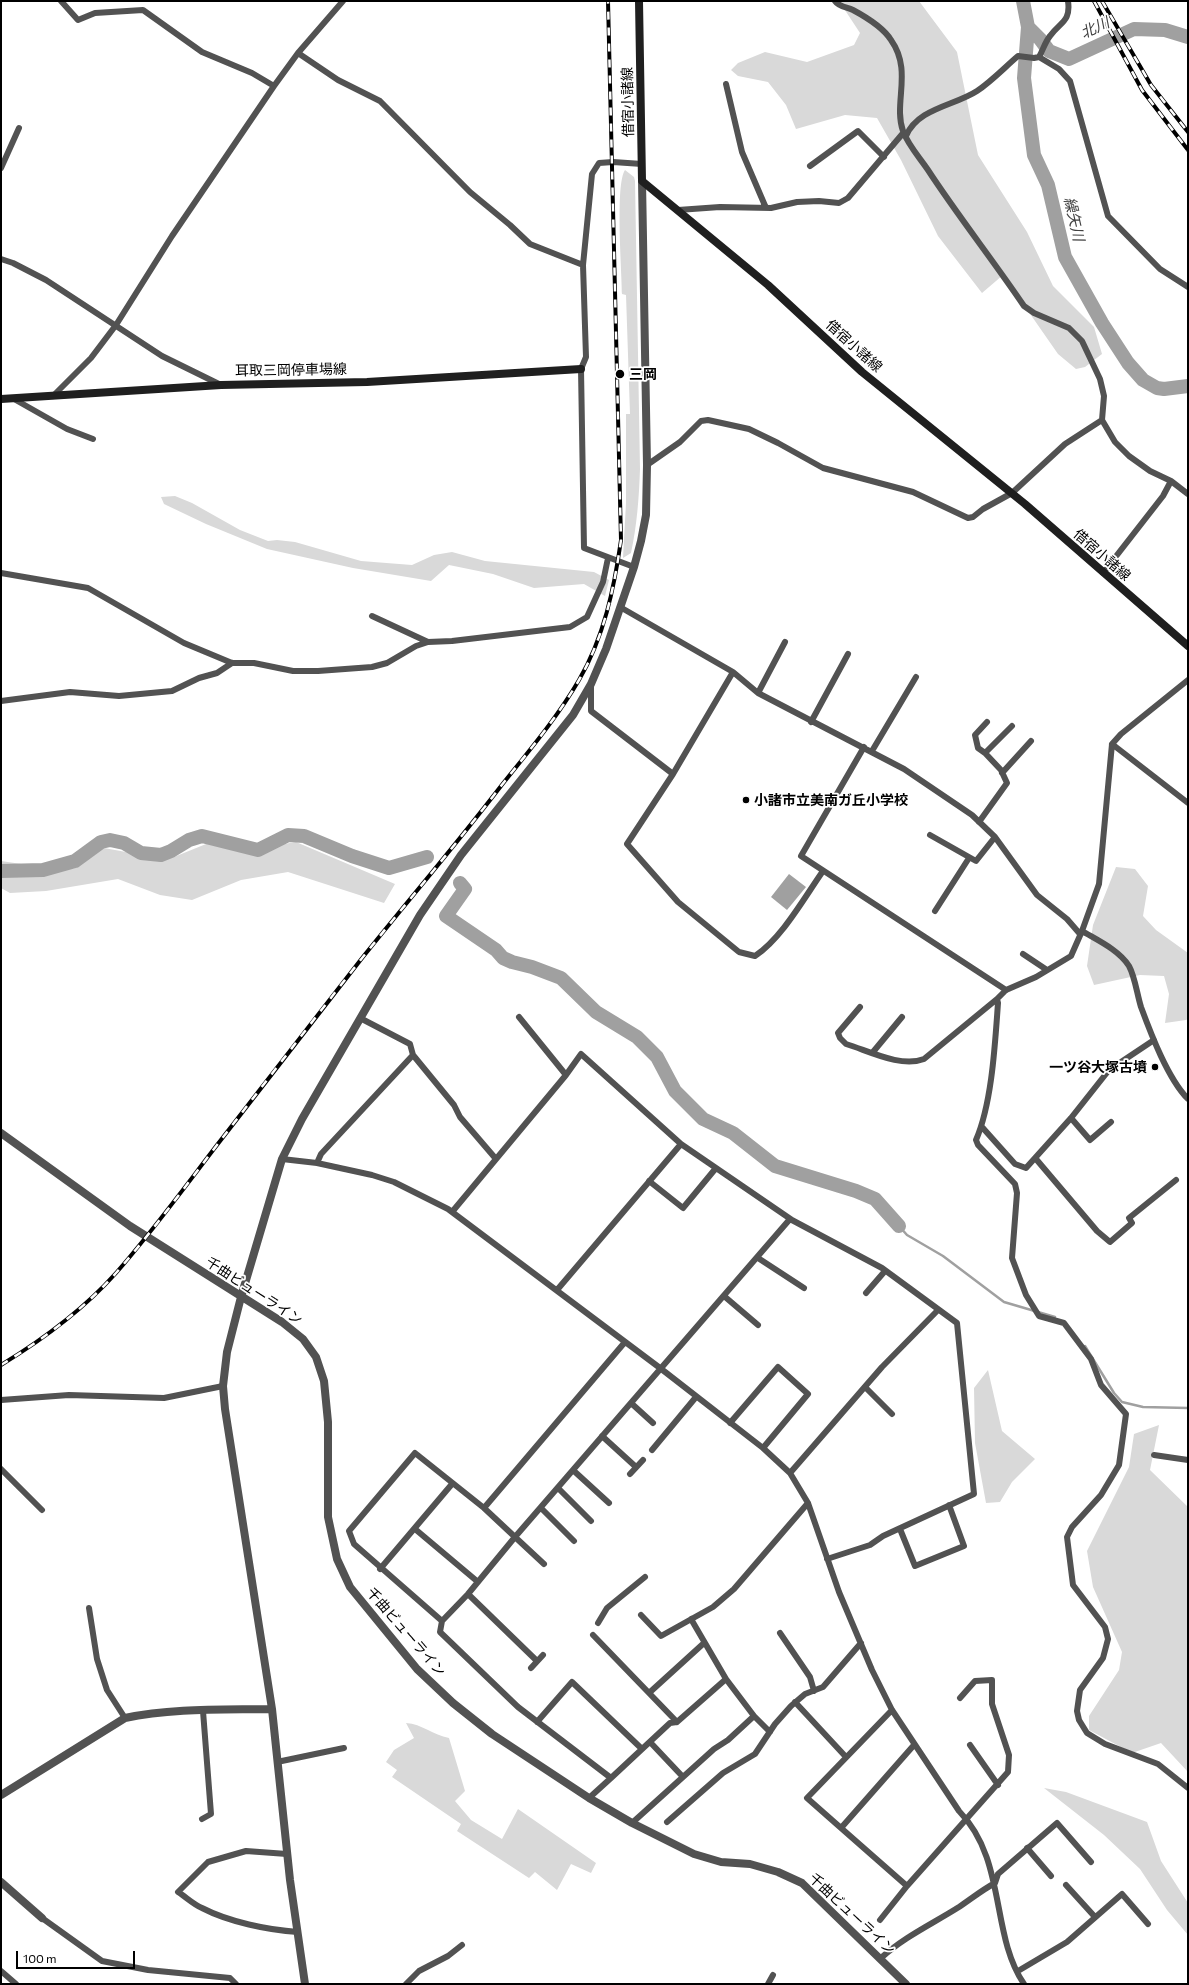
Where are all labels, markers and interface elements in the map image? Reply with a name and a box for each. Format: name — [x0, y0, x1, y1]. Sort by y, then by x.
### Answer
water label: 北川 — [1078, 14, 1112, 42]
street label: 借宿小諸線 — [619, 67, 637, 137]
water label: 繰矢川 — [1060, 195, 1088, 243]
street label: 借宿小諸線 — [822, 316, 886, 376]
street label: 耳取三岡停車場線 — [235, 361, 347, 379]
place label: 三岡 — [629, 366, 657, 382]
marker: 三岡 — [614, 368, 626, 380]
street label: 借宿小諸線 — [1070, 526, 1134, 584]
place label: 小諸市立美南ガ丘小学校 — [754, 792, 908, 808]
marker: 小諸市立美南ガ丘小学校 — [741, 795, 751, 805]
place label: 一ツ谷大塚古墳 — [1049, 1059, 1147, 1075]
marker: 一ツ谷大塚古墳 — [1150, 1062, 1160, 1072]
street label: 千曲ビューライン — [202, 1253, 306, 1329]
street label: 千曲ビューライン — [363, 1584, 449, 1680]
street label: 千曲ビューライン — [805, 1870, 899, 1958]
scale bar — [18, 1943, 137, 1969]
text: 100 m — [23, 1951, 57, 1965]

